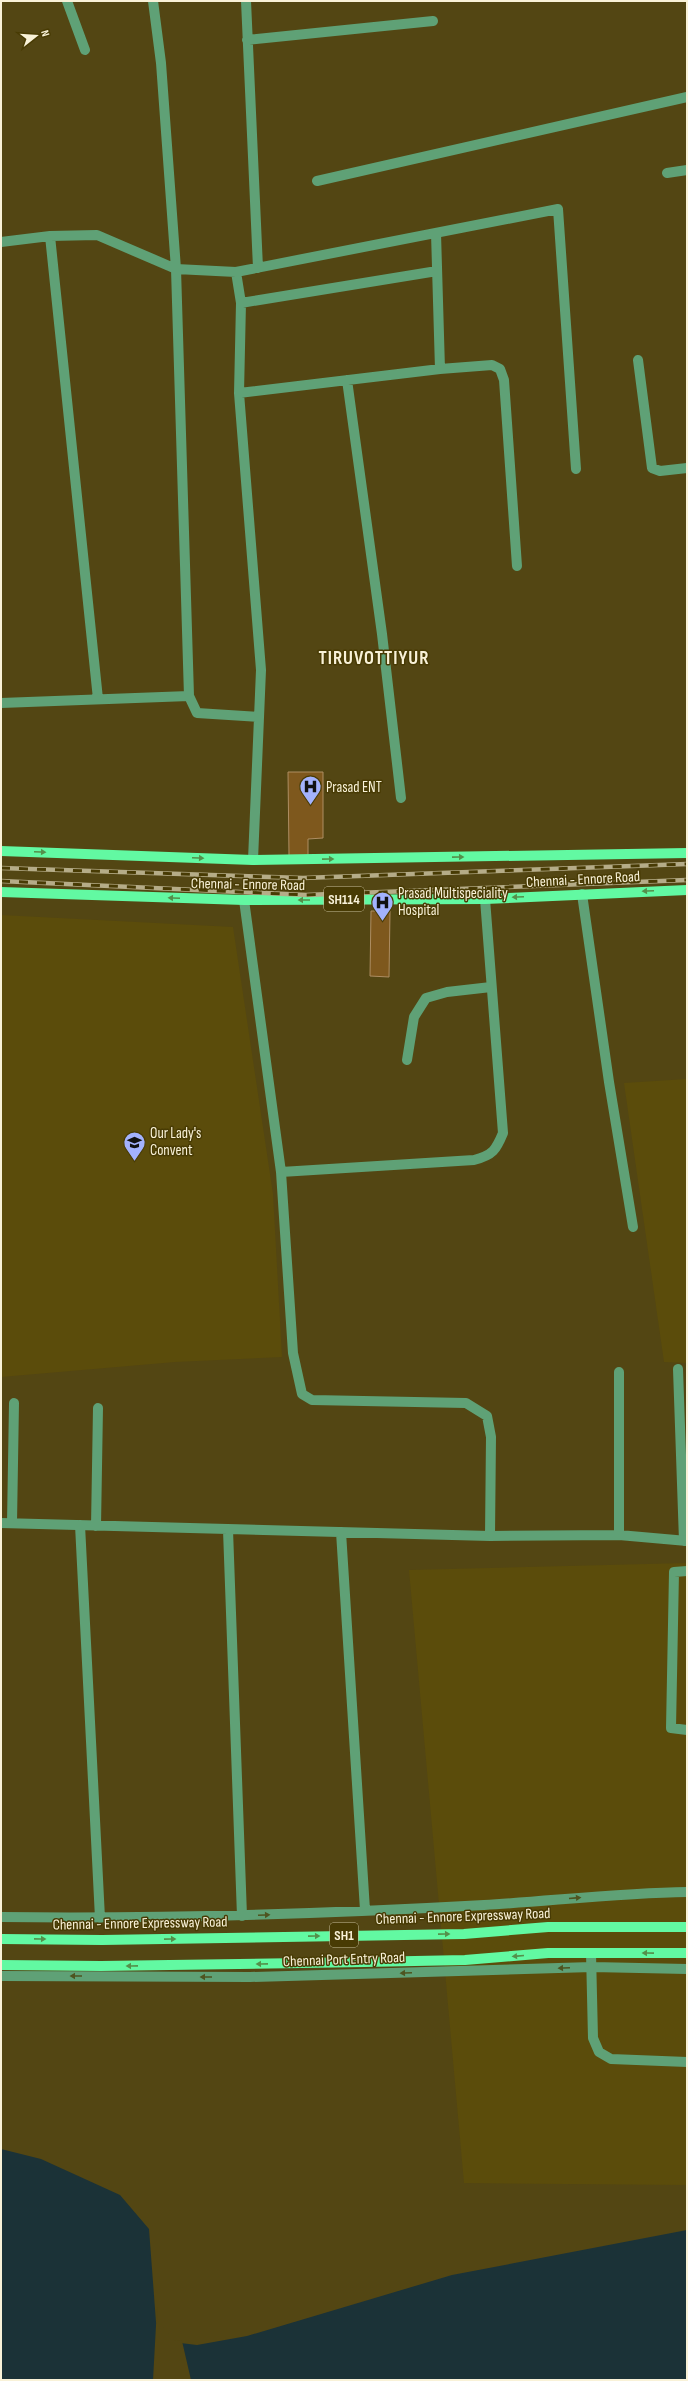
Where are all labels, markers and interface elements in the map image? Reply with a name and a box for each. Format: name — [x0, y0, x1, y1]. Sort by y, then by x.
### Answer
north arrow — [16, 16, 56, 56]
text: N — [38, 29, 52, 38]
district label: TIRUVOTTIYUR — [318, 647, 430, 670]
hospital icon: Prasad ENT — [298, 774, 324, 807]
place label: Prasad ENT — [326, 778, 382, 797]
one-way arrow — [34, 849, 47, 855]
one-way arrow — [452, 854, 465, 860]
one-way arrow — [192, 855, 205, 861]
one-way arrow — [322, 856, 335, 862]
street label: Chennai - Ennore Road — [526, 867, 641, 892]
street label: Chennai - Ennore Road — [191, 874, 305, 895]
place label: Prasad Multispeciality Hospital — [398, 884, 508, 920]
road number: SH114 — [324, 887, 364, 911]
one-way arrow — [642, 888, 654, 895]
hospital icon: Prasad Multispeciality Hospital — [369, 889, 395, 922]
one-way arrow — [168, 894, 180, 901]
one-way arrow — [511, 894, 524, 900]
one-way arrow — [298, 896, 310, 903]
place label: Our Lady's Convent — [150, 1124, 201, 1160]
school or university icon: Our Lady's Convent — [122, 1129, 148, 1162]
one-way arrow — [569, 1894, 581, 1901]
street label: Chennai - Ennore Expressway Road — [375, 1904, 551, 1929]
one-way arrow — [258, 1911, 270, 1918]
street label: Chennai - Ennore Expressway Road — [52, 1912, 228, 1935]
road number: SH1 — [330, 1923, 358, 1947]
one-way arrow — [438, 1931, 451, 1937]
one-way arrow — [308, 1933, 321, 1939]
one-way arrow — [34, 1936, 47, 1942]
one-way arrow — [164, 1936, 177, 1942]
street label: Chennai Port Entry Road — [283, 1948, 406, 1971]
one-way arrow — [642, 1949, 654, 1956]
one-way arrow — [512, 1952, 524, 1959]
one-way arrow — [255, 1961, 268, 1967]
one-way arrow — [125, 1963, 138, 1969]
one-way arrow — [558, 1964, 570, 1971]
one-way arrow — [400, 1969, 412, 1976]
one-way arrow — [69, 1973, 82, 1979]
one-way arrow — [199, 1974, 212, 1980]

